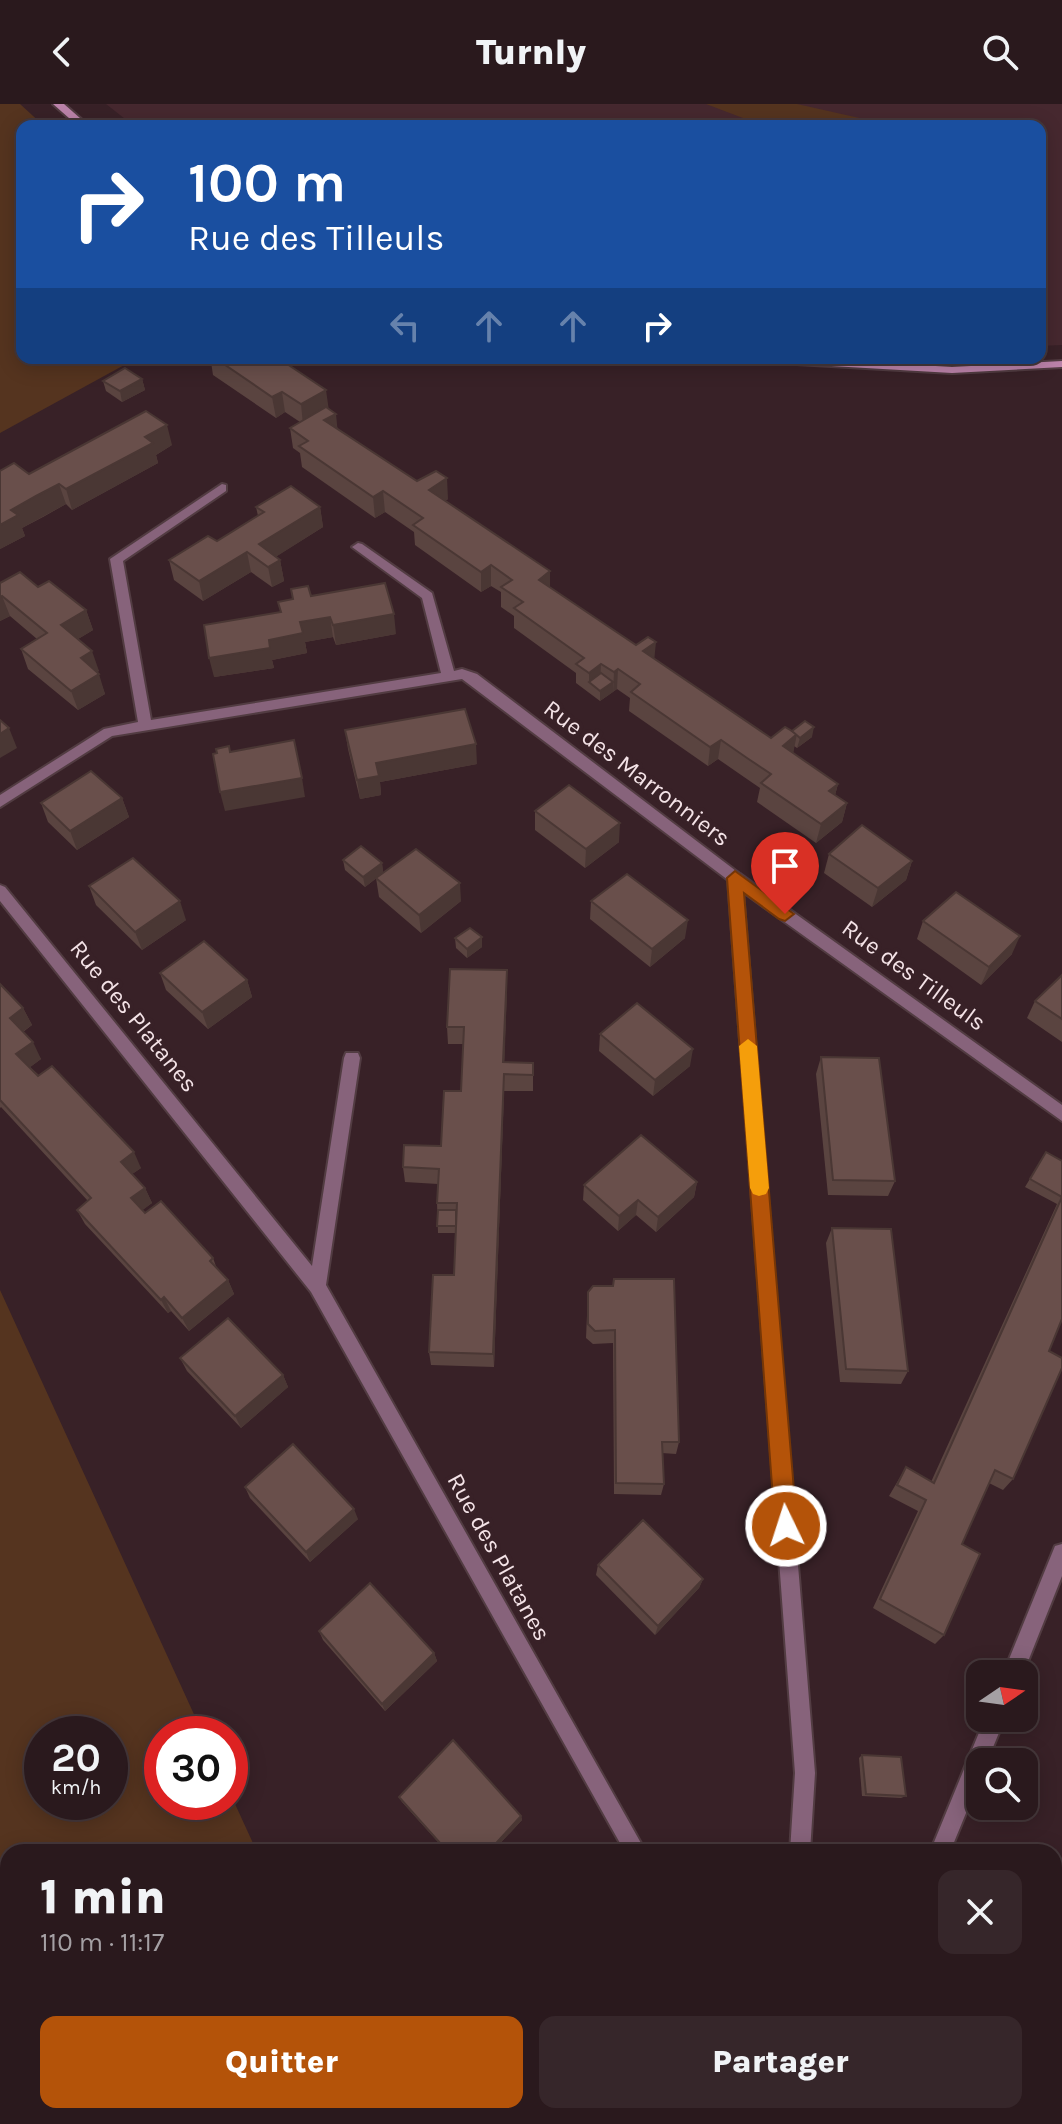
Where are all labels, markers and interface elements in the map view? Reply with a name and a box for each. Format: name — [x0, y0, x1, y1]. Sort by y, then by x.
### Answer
icon: back — [40, 30, 84, 74]
icon: search — [978, 30, 1022, 74]
text: Turnly — [476, 31, 586, 73]
text: 100 m — [188, 150, 346, 215]
icon: right — [56, 152, 160, 256]
text: Rue des Tilleuls — [188, 217, 444, 259]
icon: left — [383, 304, 427, 348]
icon: ahead — [467, 304, 511, 348]
icon: ahead — [551, 304, 595, 348]
icon: right — [635, 304, 679, 348]
street label: Rue des Marronniers — [538, 694, 736, 852]
pin — [751, 832, 819, 914]
icon: arrive — [763, 844, 807, 888]
street label: Rue des Tilleuls — [837, 913, 991, 1037]
street label: Rue des Platanes — [64, 935, 204, 1097]
street label: Rue des Platanes — [441, 1468, 557, 1646]
position arrow — [744, 1484, 828, 1568]
north arrow — [966, 1660, 1038, 1732]
map controls — [966, 1660, 1038, 1820]
speed limit sign: 30 — [144, 1716, 248, 1820]
text: 20 — [51, 1734, 101, 1781]
button: search — [966, 1748, 1038, 1820]
text: km/h — [51, 1776, 101, 1799]
text: 1 min — [40, 1869, 166, 1925]
button: close — [938, 1870, 1022, 1954]
text: 110 m · 11:17 — [40, 1927, 164, 1958]
button: Quitter — [40, 2016, 523, 2108]
button: Partager — [539, 2016, 1022, 2108]

